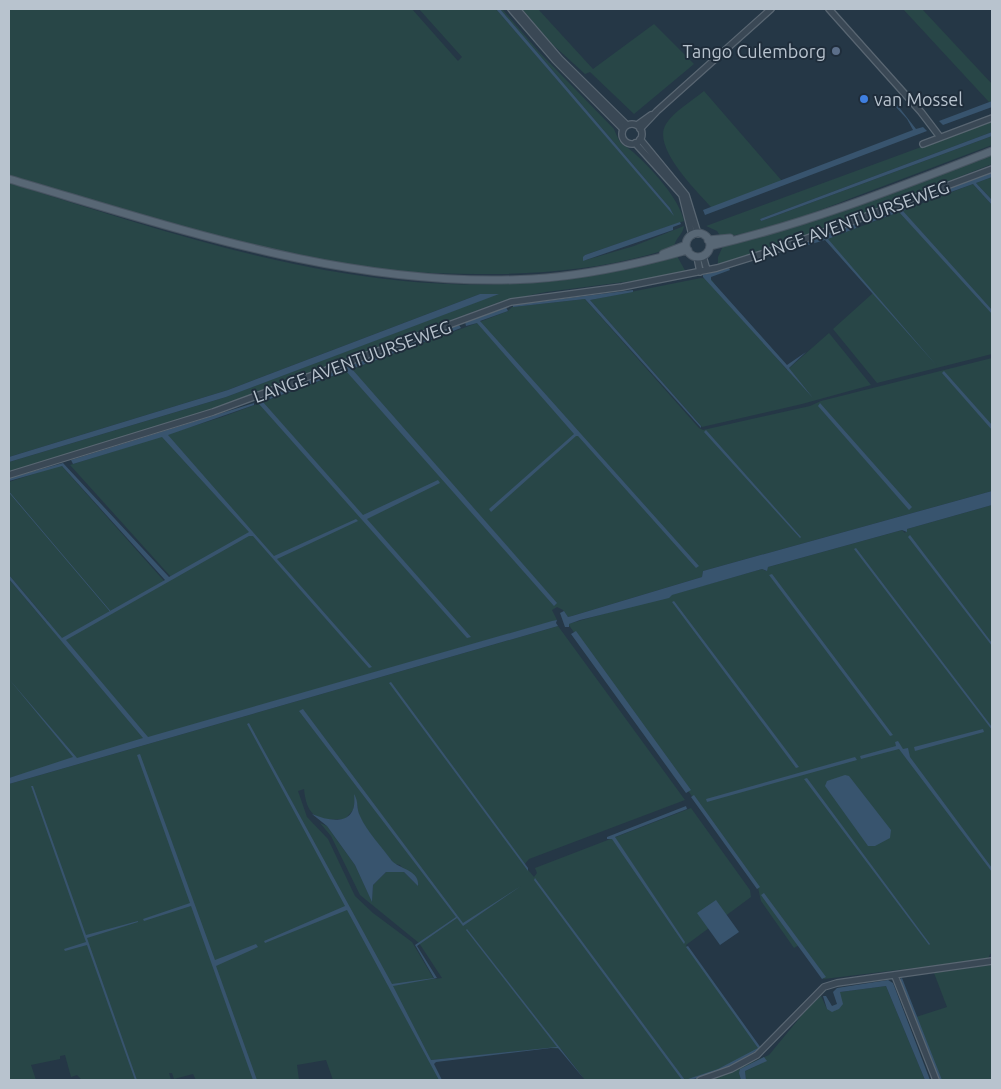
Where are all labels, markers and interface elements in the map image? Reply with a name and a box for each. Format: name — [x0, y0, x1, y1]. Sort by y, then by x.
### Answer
place label: Tango Culemborg — [683, 41, 826, 61]
marker: Tango Culemborg — [830, 45, 842, 57]
place label: van Mossel — [874, 89, 963, 109]
marker: van Mossel — [858, 93, 870, 105]
street label: LANGE AVENTUURSEWEG — [748, 176, 952, 266]
street label: LANGE AVENTUURSEWEG — [250, 316, 454, 406]

